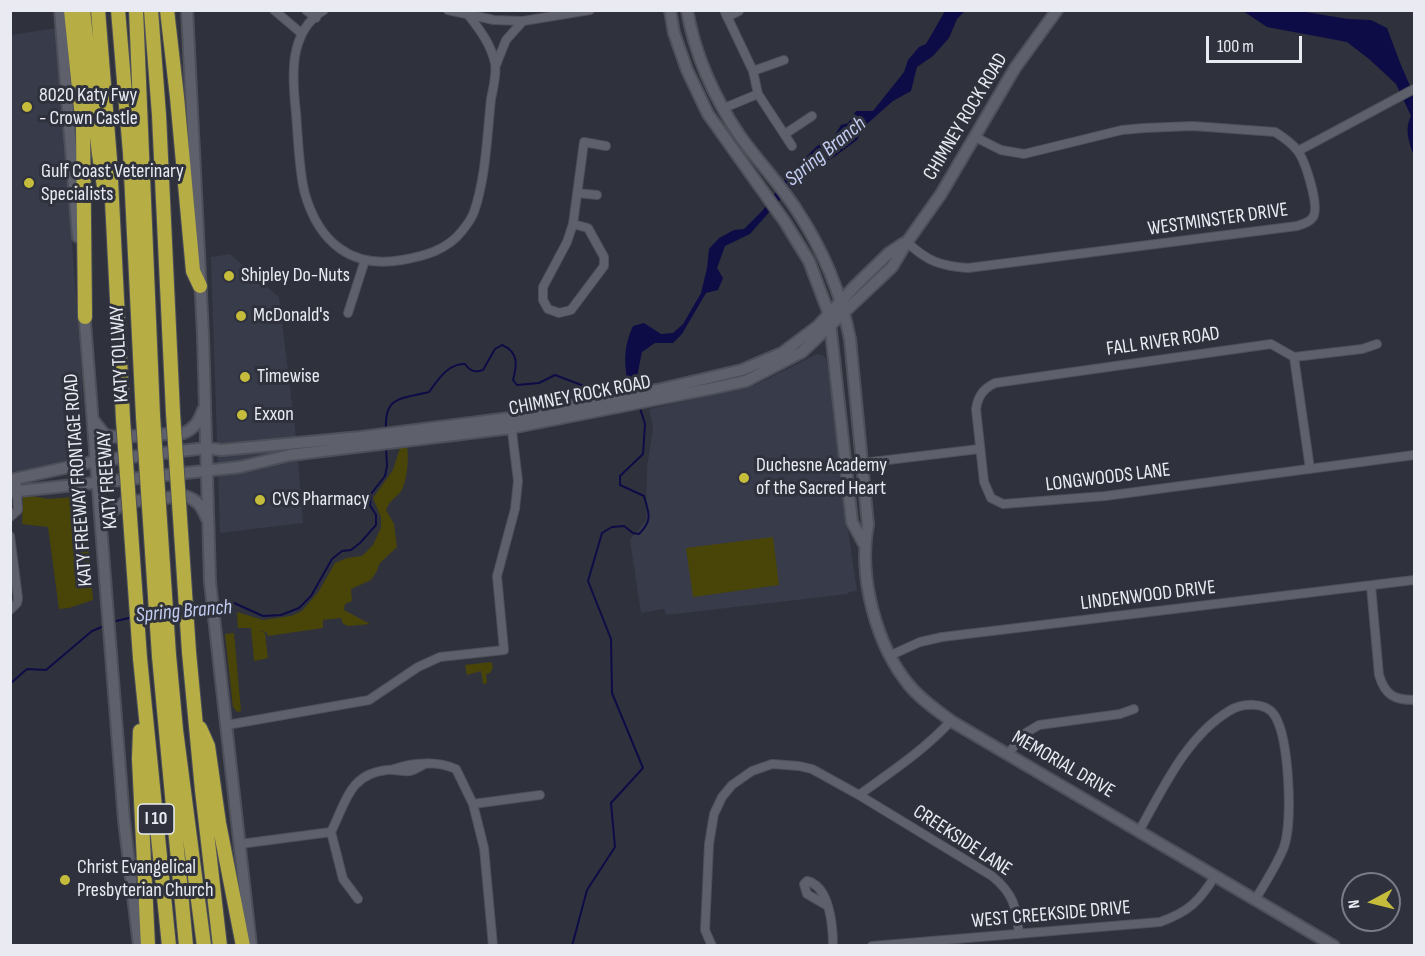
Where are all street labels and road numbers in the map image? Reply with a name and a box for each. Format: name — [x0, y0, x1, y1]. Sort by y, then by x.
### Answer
street label: CHIMNEY ROCK ROAD — [919, 49, 1013, 185]
street label: WESTMINSTER DRIVE — [1146, 198, 1290, 242]
street label: KATY TOLLWAY — [105, 305, 135, 403]
street label: FALL RIVER ROAD — [1105, 322, 1221, 362]
street label: CHIMNEY ROCK ROAD — [507, 370, 653, 422]
street label: KATY FREEWAY FRONTAGE ROAD — [60, 373, 98, 587]
street label: KATY FREEWAY — [93, 430, 123, 530]
street label: LONGWOODS LANE — [1044, 458, 1172, 498]
street label: LINDENWOOD DRIVE — [1079, 576, 1217, 616]
street label: MEMORIAL DRIVE — [1007, 726, 1119, 804]
street label: CREEKSIDE LANE — [908, 800, 1016, 882]
road number: I 10 — [138, 804, 174, 834]
street label: WEST CREEKSIDE DRIVE — [970, 896, 1132, 934]

